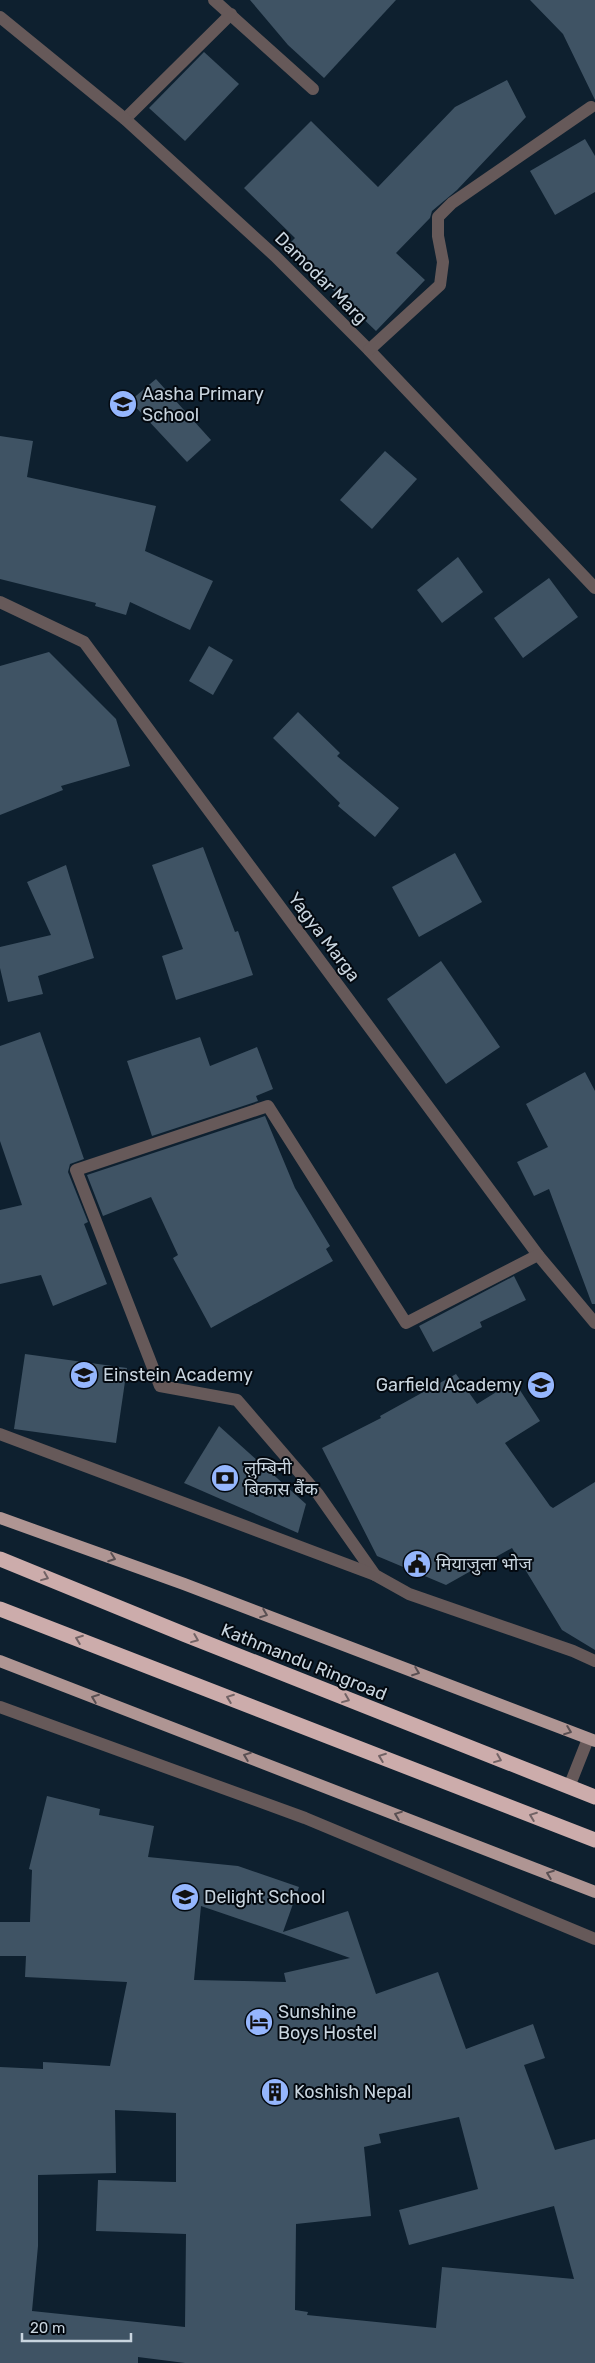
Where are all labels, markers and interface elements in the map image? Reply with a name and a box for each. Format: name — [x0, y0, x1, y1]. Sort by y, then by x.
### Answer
street label: Damodar Marg — [270, 227, 372, 329]
place label: Aasha Primary School — [142, 383, 264, 426]
school or university icon: Aasha Primary School — [108, 389, 138, 419]
street label: Yagya Marga — [283, 888, 365, 986]
school or university icon: Einstein Academy — [69, 1360, 99, 1390]
place label: Einstein Academy — [103, 1364, 253, 1386]
school or university icon: Garfield Academy — [526, 1370, 556, 1400]
place label: Garfield Academy — [376, 1374, 522, 1396]
place label: लुम्बिनी बिकास बैंक — [244, 1457, 319, 1500]
bank icon: लुम्बिनी बिकास बैंक — [210, 1463, 240, 1493]
public building icon: मियाजुला भोज — [402, 1549, 432, 1579]
one-way arrow — [107, 1552, 116, 1562]
place label: मियाजुला भोज — [436, 1553, 532, 1576]
one-way arrow — [40, 1571, 49, 1582]
one-way arrow — [260, 1608, 268, 1618]
street label: Kathmandu Ringroad — [218, 1619, 390, 1705]
one-way arrow — [190, 1633, 199, 1643]
one-way arrow — [75, 1635, 84, 1646]
one-way arrow — [411, 1666, 420, 1677]
one-way arrow — [342, 1693, 350, 1703]
one-way arrow — [91, 1694, 100, 1704]
one-way arrow — [227, 1694, 235, 1704]
one-way arrow — [563, 1724, 572, 1735]
one-way arrow — [243, 1752, 251, 1762]
one-way arrow — [378, 1753, 387, 1763]
one-way arrow — [493, 1753, 501, 1763]
one-way arrow — [394, 1811, 403, 1821]
one-way arrow — [529, 1812, 538, 1822]
one-way arrow — [546, 1870, 554, 1880]
school or university icon: Delight School — [170, 1882, 200, 1912]
place label: Delight School — [204, 1886, 325, 1908]
place label: Sunshine Boys Hostel — [278, 2001, 377, 2044]
hotel icon: Sunshine Boys Hostel — [244, 2007, 274, 2037]
building icon: Koshish Nepal — [260, 2077, 290, 2107]
place label: Koshish Nepal — [294, 2081, 411, 2103]
scale bar — [22, 2310, 131, 2342]
text: 20 m — [30, 2319, 65, 2337]

